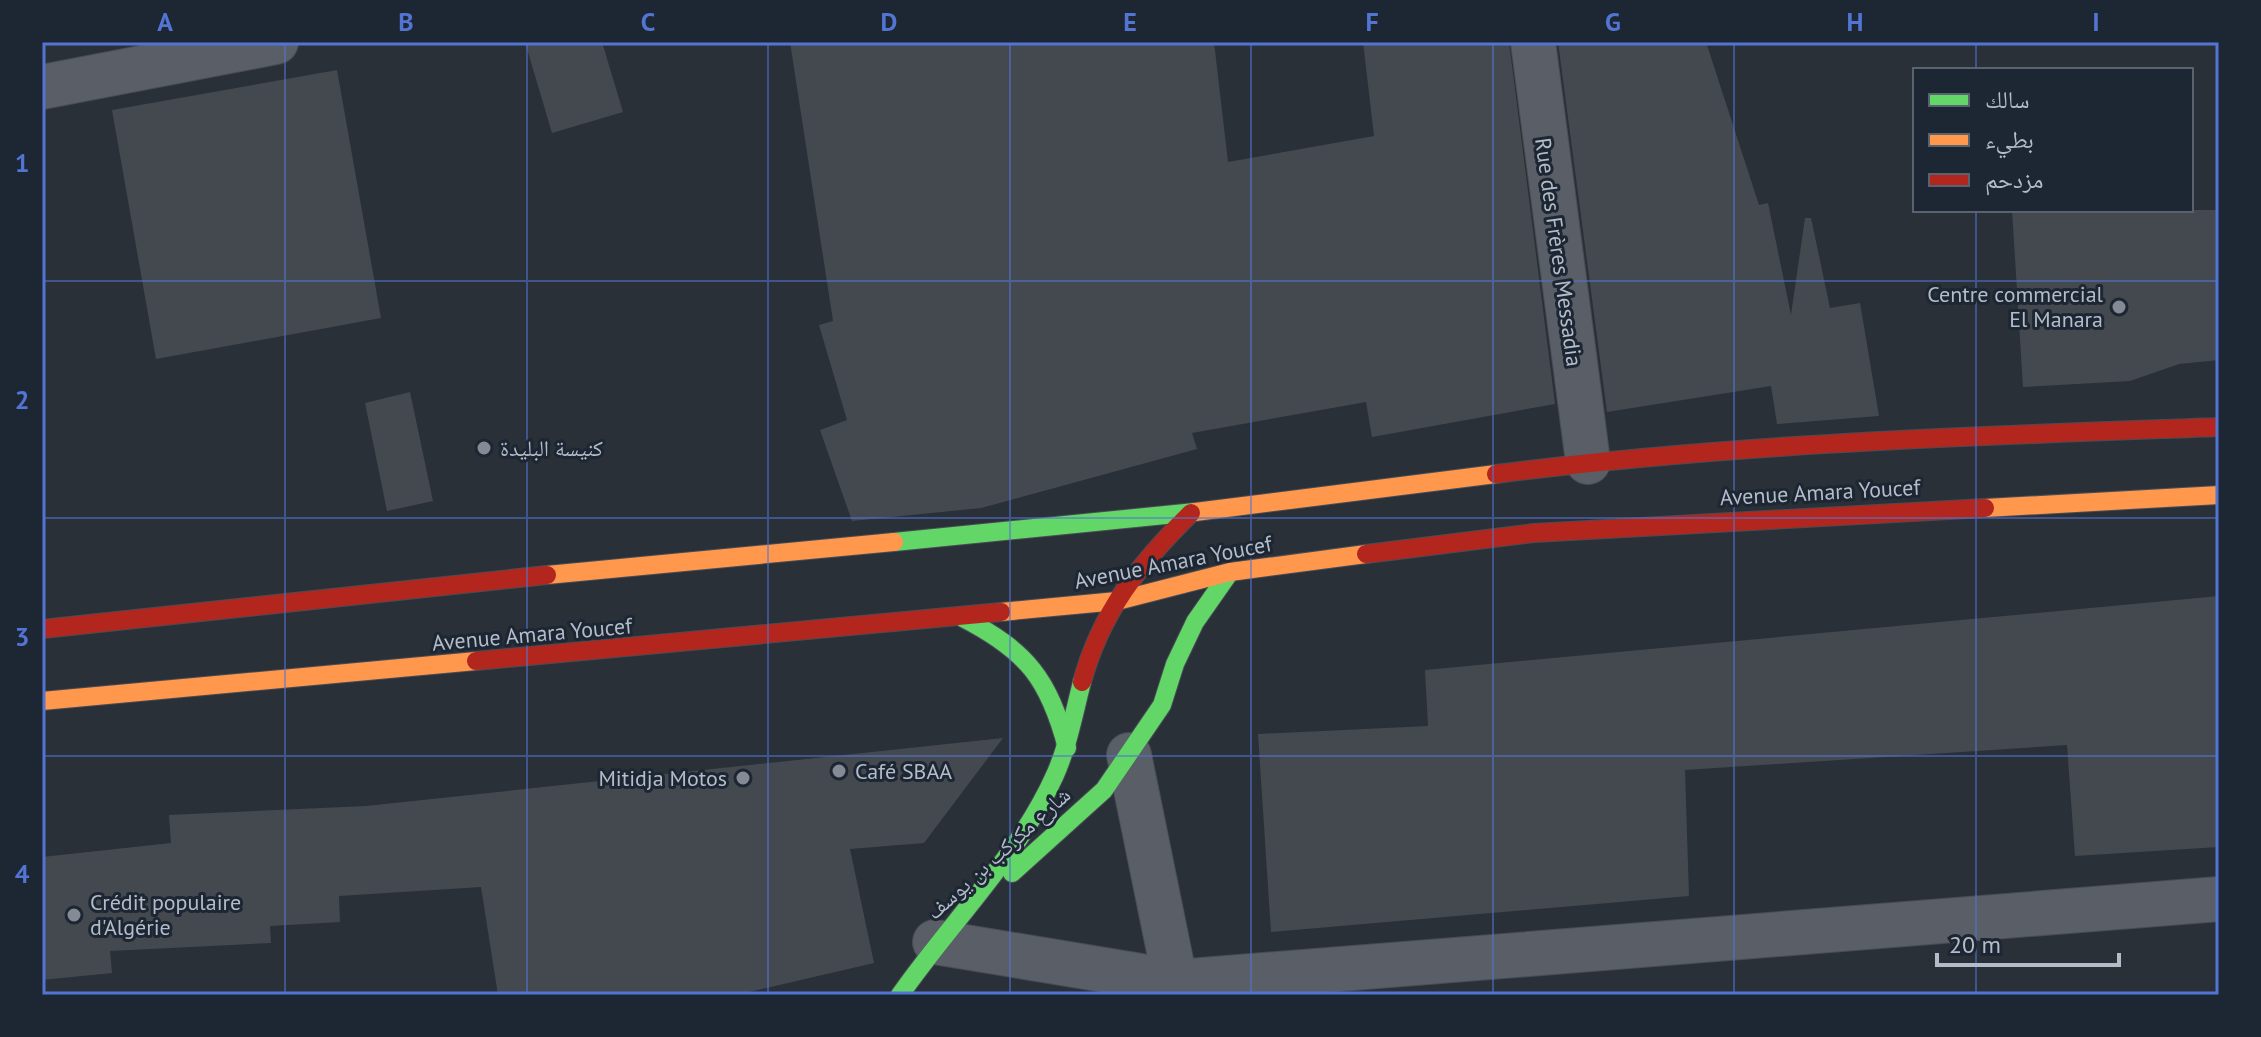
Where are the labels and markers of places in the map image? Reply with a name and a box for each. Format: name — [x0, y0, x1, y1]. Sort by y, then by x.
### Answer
place label: Centre commercial El Manara — [1927, 280, 2104, 333]
marker: Centre commercial El Manara — [2110, 298, 2128, 316]
place label: كنيسة البليدة — [500, 434, 603, 462]
marker: كنيسة البليدة — [475, 439, 493, 457]
place label: Café SBAA — [855, 757, 952, 785]
marker: Café SBAA — [830, 762, 848, 780]
place label: Mitidja Motos — [598, 764, 727, 792]
marker: Mitidja Motos — [734, 769, 752, 787]
place label: Crédit populaire d'Algérie — [90, 888, 241, 941]
marker: Crédit populaire d'Algérie — [65, 906, 83, 924]

